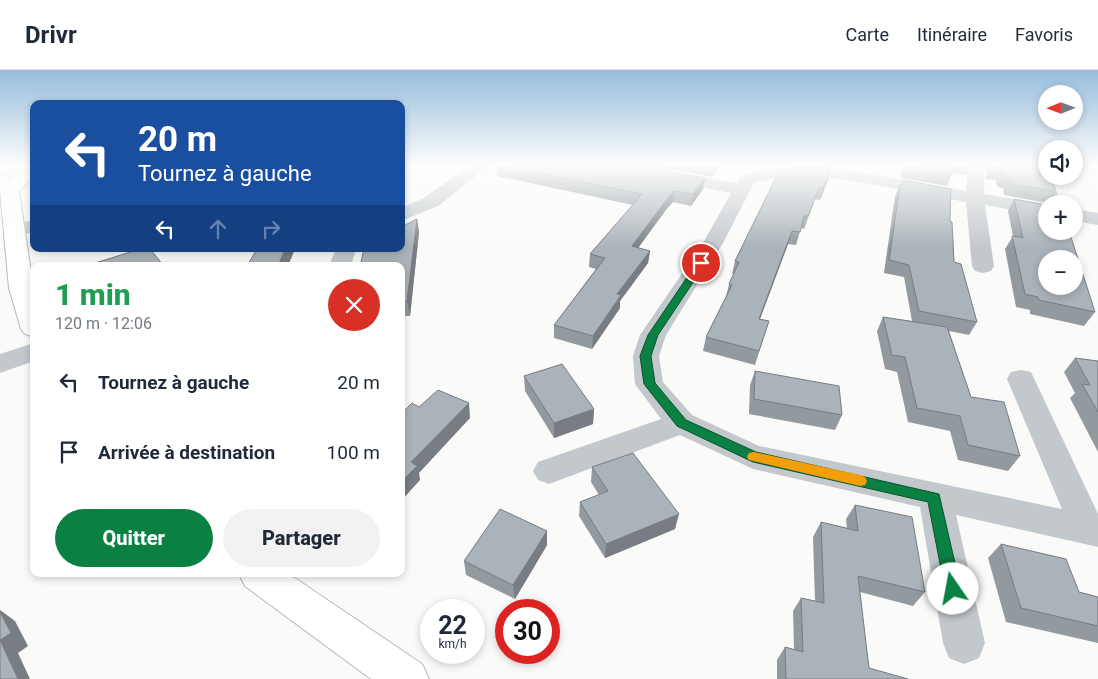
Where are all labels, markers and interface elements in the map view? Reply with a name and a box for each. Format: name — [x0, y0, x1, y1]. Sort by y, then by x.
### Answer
text: Drivr — [25, 21, 77, 49]
text: Carte — [846, 24, 889, 45]
text: Itinéraire — [917, 24, 987, 45]
text: Favoris — [1015, 24, 1073, 45]
north arrow — [1038, 85, 1082, 130]
map controls — [1038, 85, 1083, 295]
text: 20 m — [138, 119, 217, 160]
icon: left — [55, 120, 120, 185]
button: sound — [1038, 140, 1083, 185]
text: Tournez à gauche — [138, 161, 312, 186]
button: + — [1038, 195, 1083, 240]
icon: left — [151, 215, 179, 243]
icon: ahead — [204, 215, 232, 243]
icon: right — [257, 215, 285, 243]
pin — [680, 242, 722, 284]
icon: arrive — [687, 249, 715, 277]
button: − — [1038, 250, 1083, 295]
text: 1 min — [55, 277, 131, 312]
button: close — [328, 279, 380, 331]
text: 120 m · 12:06 — [55, 314, 152, 333]
icon: left — [55, 368, 83, 396]
text: Tournez à gauche — [98, 371, 249, 394]
text: 20 m — [337, 371, 380, 394]
icon: arrive — [55, 438, 83, 466]
text: Arrivée à destination — [98, 441, 275, 464]
text: 100 m — [327, 441, 380, 464]
button: Quitter — [55, 509, 213, 567]
button: Partager — [223, 509, 380, 567]
position arrow — [926, 562, 978, 614]
speed limit sign: 30 — [495, 599, 560, 664]
text: 22 — [438, 611, 467, 640]
text: km/h — [438, 637, 467, 651]

